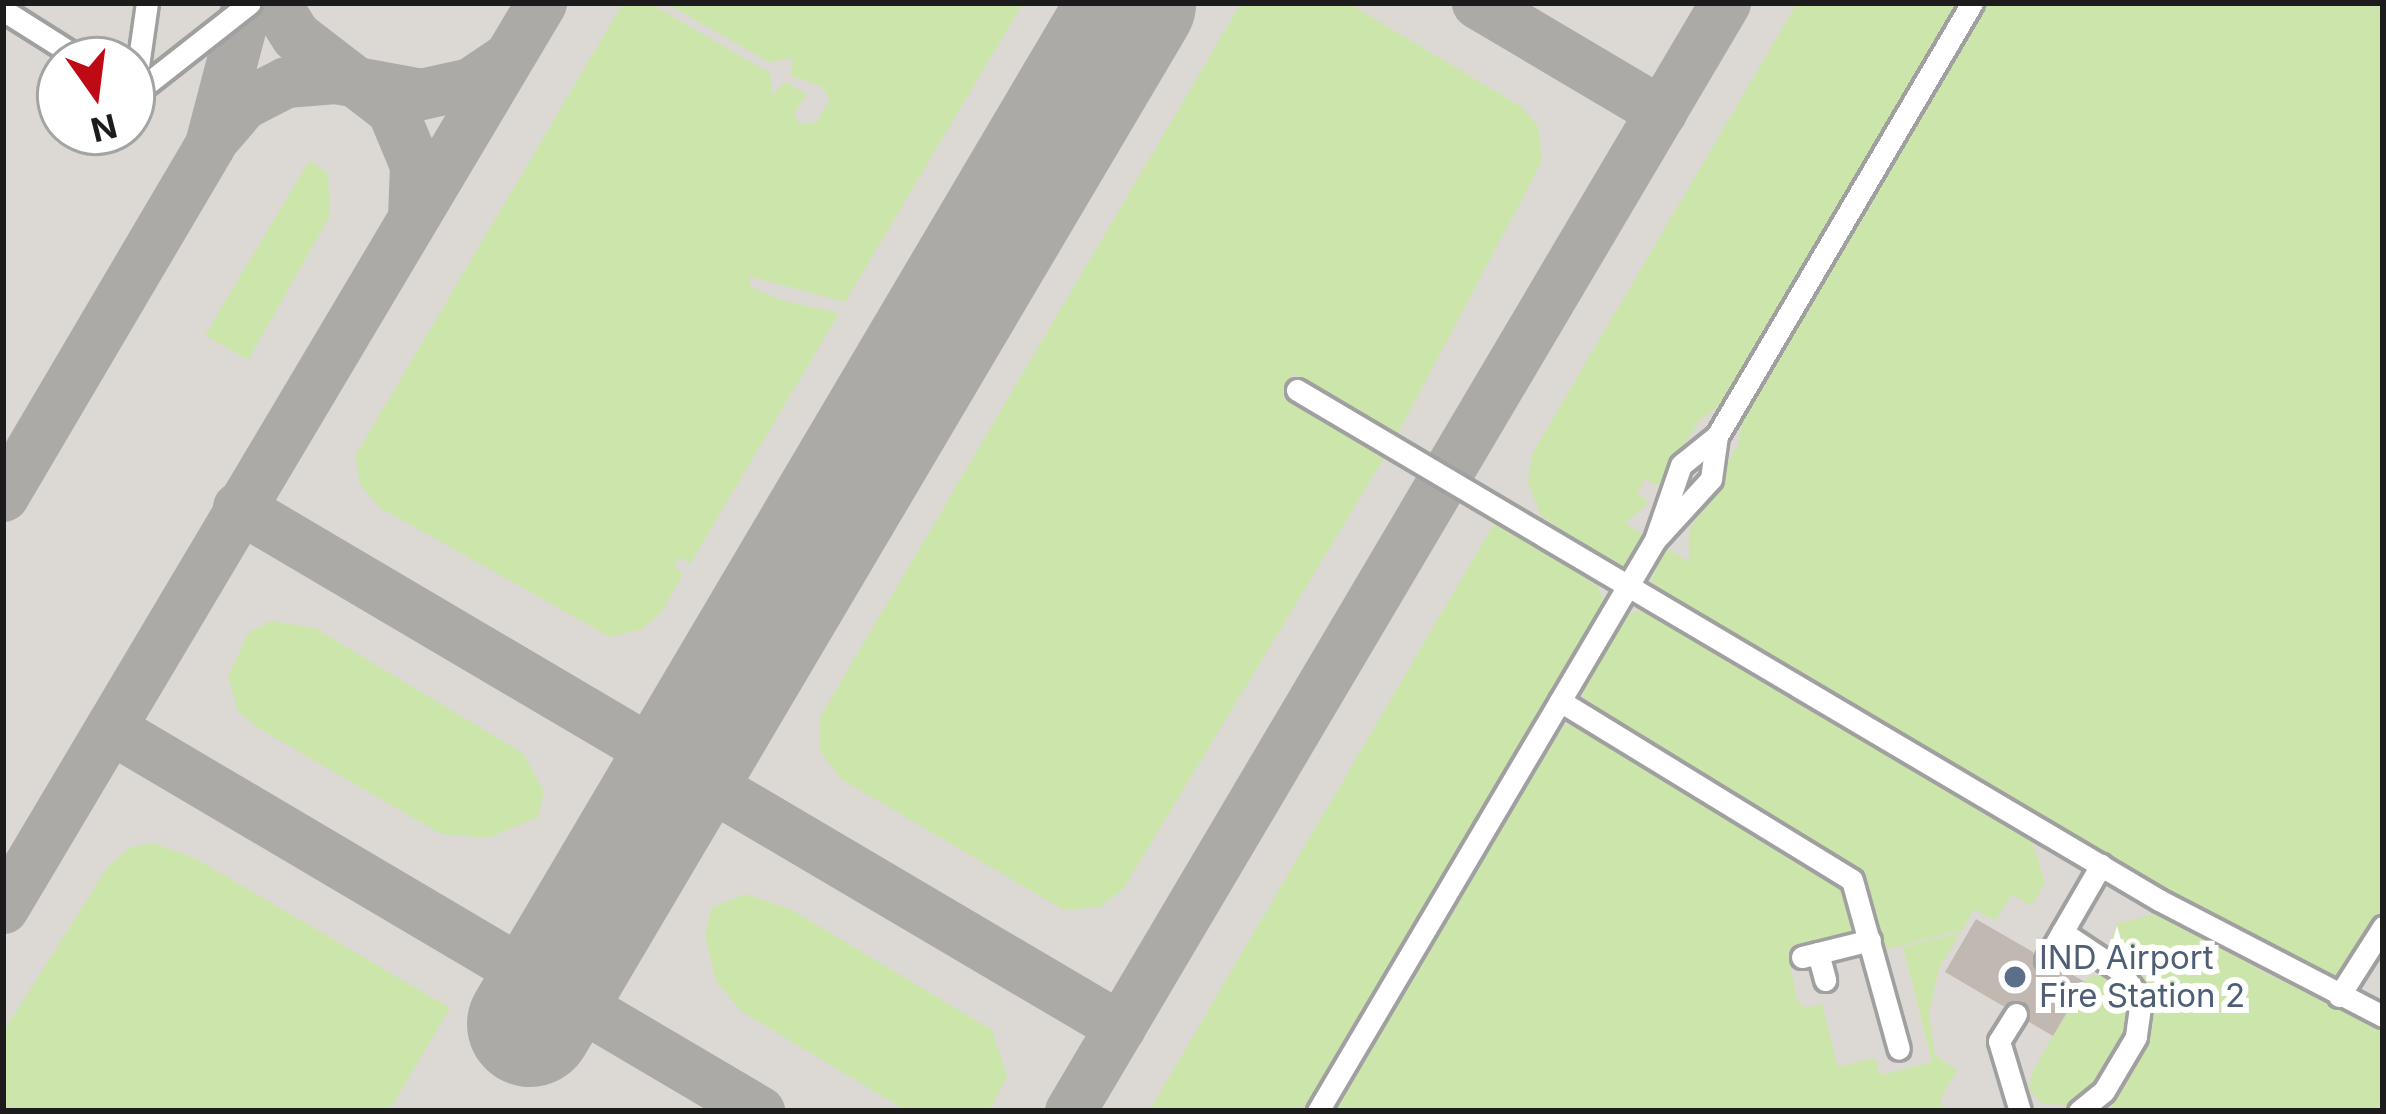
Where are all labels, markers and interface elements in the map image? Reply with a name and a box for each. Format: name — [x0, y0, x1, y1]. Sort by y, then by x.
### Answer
north arrow — [36, 36, 156, 156]
text: N — [87, 106, 121, 150]
place label: IND Airport Fire Station 2 — [2039, 938, 2245, 1016]
marker: IND Airport Fire Station 2 — [2002, 964, 2028, 990]

